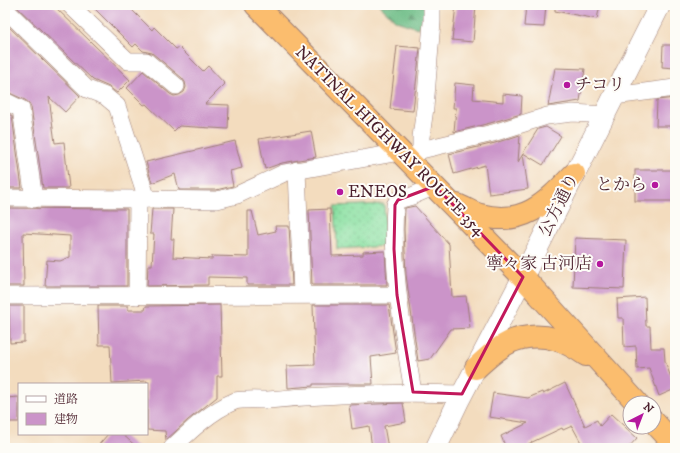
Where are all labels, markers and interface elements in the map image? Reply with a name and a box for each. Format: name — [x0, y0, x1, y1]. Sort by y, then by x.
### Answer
street label: NATINAL HIGHWAY ROUTE 354 — [290, 41, 490, 241]
place label: チコリ — [575, 74, 625, 96]
marker: チコリ — [562, 80, 572, 90]
street label: 公方通り — [534, 170, 584, 240]
place label: とから — [596, 174, 647, 196]
marker: とから — [650, 180, 660, 190]
place label: ENEOS — [348, 181, 407, 203]
marker: ENEOS — [335, 187, 345, 197]
place label: 寧々家 古河店 — [486, 253, 592, 275]
marker: 寧々家 古河店 — [595, 259, 605, 269]
legend — [18, 383, 148, 435]
text: 道路 — [54, 392, 78, 407]
north arrow — [622, 395, 662, 435]
text: N — [640, 400, 656, 417]
text: 建物 — [54, 412, 78, 427]

